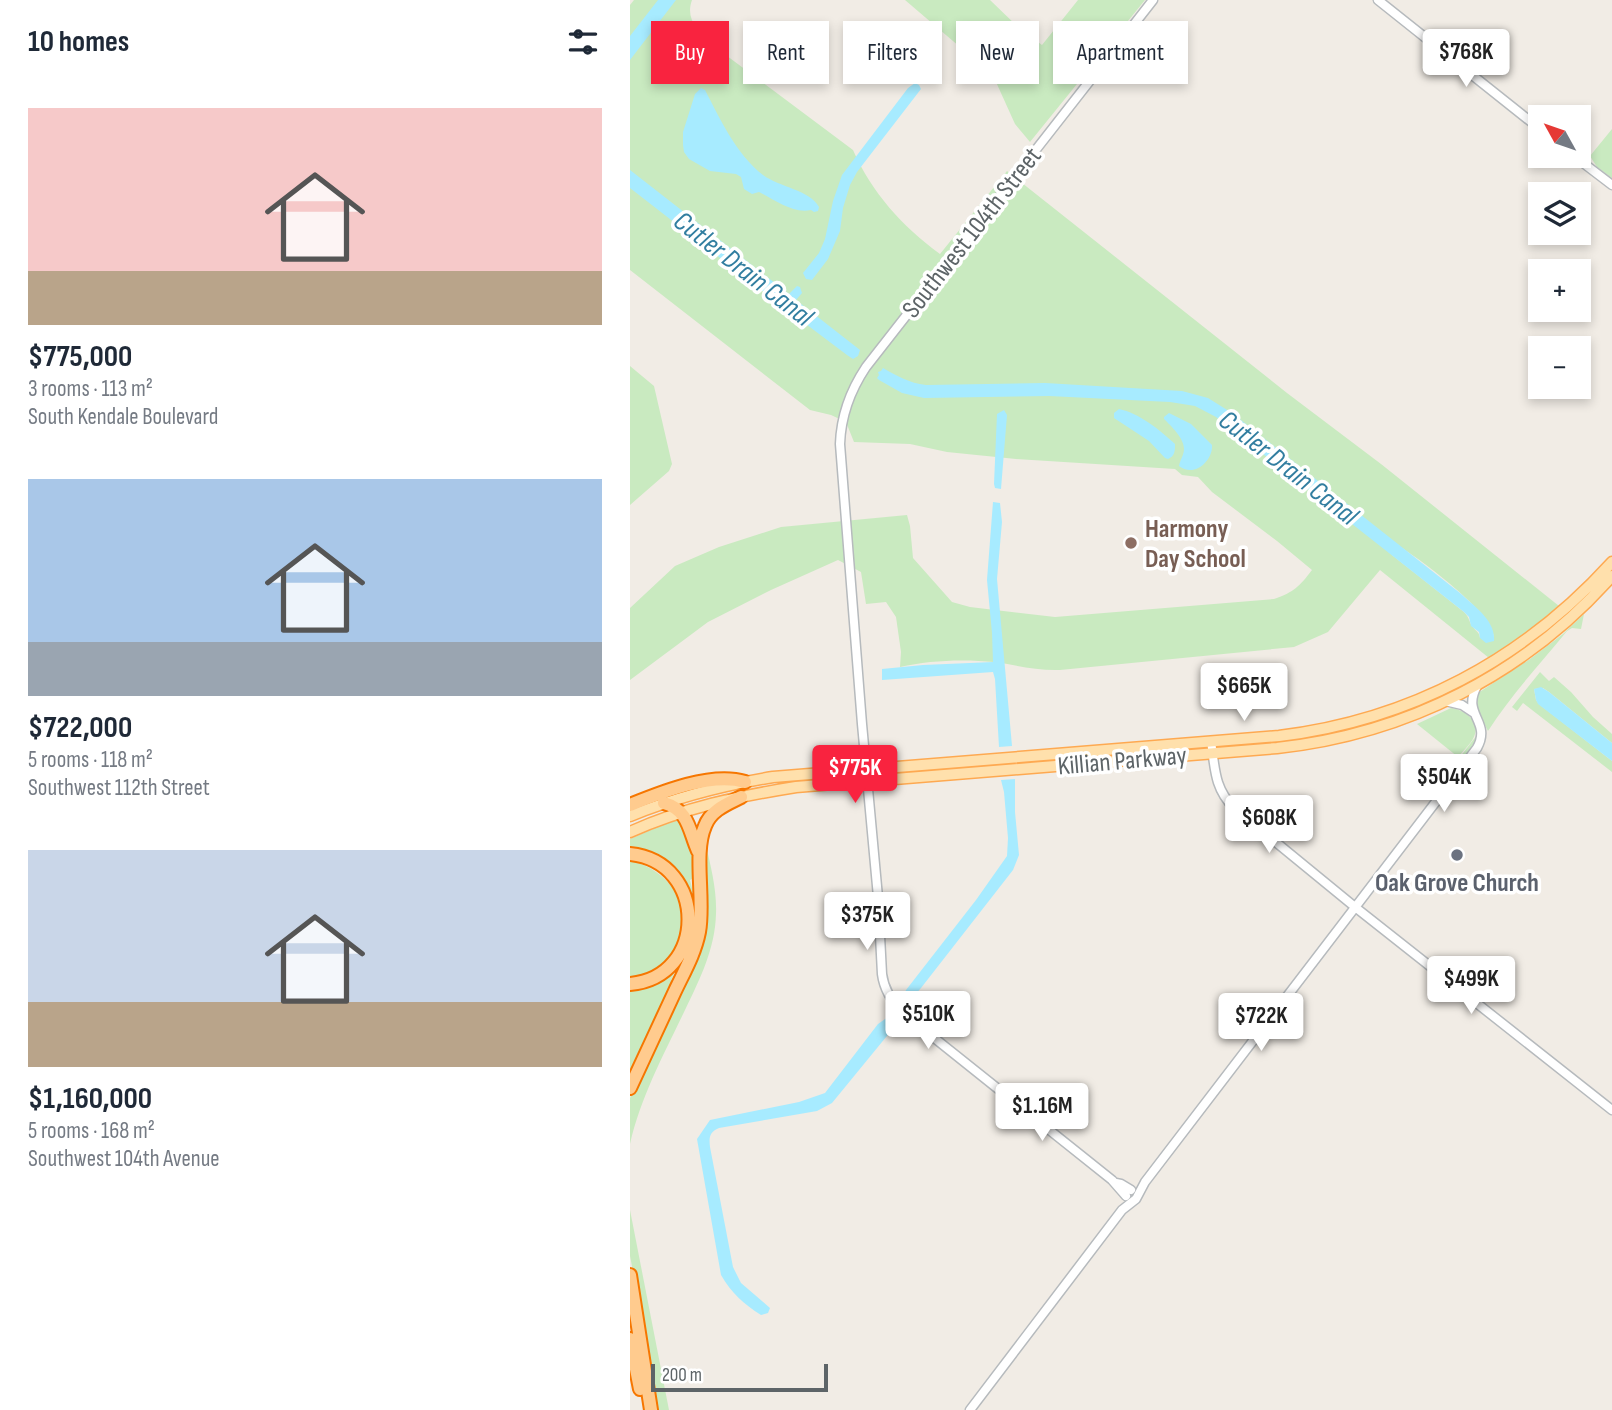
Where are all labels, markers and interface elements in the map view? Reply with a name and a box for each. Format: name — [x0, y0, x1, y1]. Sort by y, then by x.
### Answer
chip: Buy — [651, 21, 729, 84]
chip: Rent — [743, 21, 829, 84]
chip: Filters — [843, 21, 942, 84]
chip: New — [956, 21, 1039, 84]
chip: Apartment — [1053, 21, 1188, 84]
icon: filters — [564, 23, 602, 61]
text: 10 homes — [28, 24, 129, 60]
pin: $768K — [1417, 29, 1515, 89]
text: $768K — [1439, 38, 1493, 66]
north arrow — [1528, 105, 1591, 168]
map controls — [1528, 105, 1591, 399]
street label: Southwest 104th Street — [896, 141, 1048, 324]
icon: home — [252, 154, 378, 280]
button: layers — [1528, 182, 1591, 245]
water label: Cutler Drain Canal — [667, 205, 820, 334]
button: + — [1528, 259, 1591, 322]
button: − — [1528, 336, 1591, 399]
text: $775,000 — [28, 339, 132, 375]
text: 3 rooms · 113 m² — [28, 375, 153, 403]
text: South Kendale Boulevard — [28, 403, 218, 431]
water label: Cutler Drain Canal — [1212, 404, 1365, 533]
place label: Harmony Day School — [1145, 514, 1246, 575]
icon: home — [252, 525, 378, 651]
marker: Harmony Day School — [1123, 535, 1139, 551]
pin: $665K — [1195, 664, 1293, 723]
text: $665K — [1217, 672, 1271, 700]
text: $722,000 — [28, 710, 132, 746]
street label: Killian Parkway — [1056, 740, 1188, 783]
text: 5 rooms · 118 m² — [28, 746, 153, 774]
pin: $775K — [806, 746, 904, 805]
text: $775K — [828, 754, 882, 782]
pin: $504K — [1395, 754, 1493, 814]
text: $504K — [1417, 763, 1471, 791]
text: Southwest 112th Street — [28, 774, 210, 802]
pin: $608K — [1220, 796, 1318, 855]
text: $608K — [1241, 804, 1297, 832]
marker: Oak Grove Church — [1449, 847, 1465, 863]
place label: Oak Grove Church — [1375, 868, 1539, 899]
pin: $375K — [818, 892, 916, 952]
icon: home — [252, 896, 378, 1022]
text: $375K — [840, 901, 894, 929]
pin: $499K — [1422, 956, 1520, 1016]
text: $499K — [1443, 965, 1499, 993]
pin: $510K — [879, 992, 977, 1051]
pin: $722K — [1212, 993, 1310, 1053]
text: $510K — [901, 1000, 955, 1028]
text: $722K — [1234, 1002, 1288, 1030]
text: $1,160,000 — [28, 1081, 152, 1117]
pin: $1.16M — [985, 1084, 1099, 1143]
text: $1.16M — [1011, 1092, 1073, 1120]
text: 5 rooms · 168 m² — [28, 1117, 155, 1145]
text: Southwest 104th Avenue — [28, 1145, 220, 1173]
scale bar — [651, 1361, 828, 1393]
text: 200 m — [662, 1364, 702, 1387]

